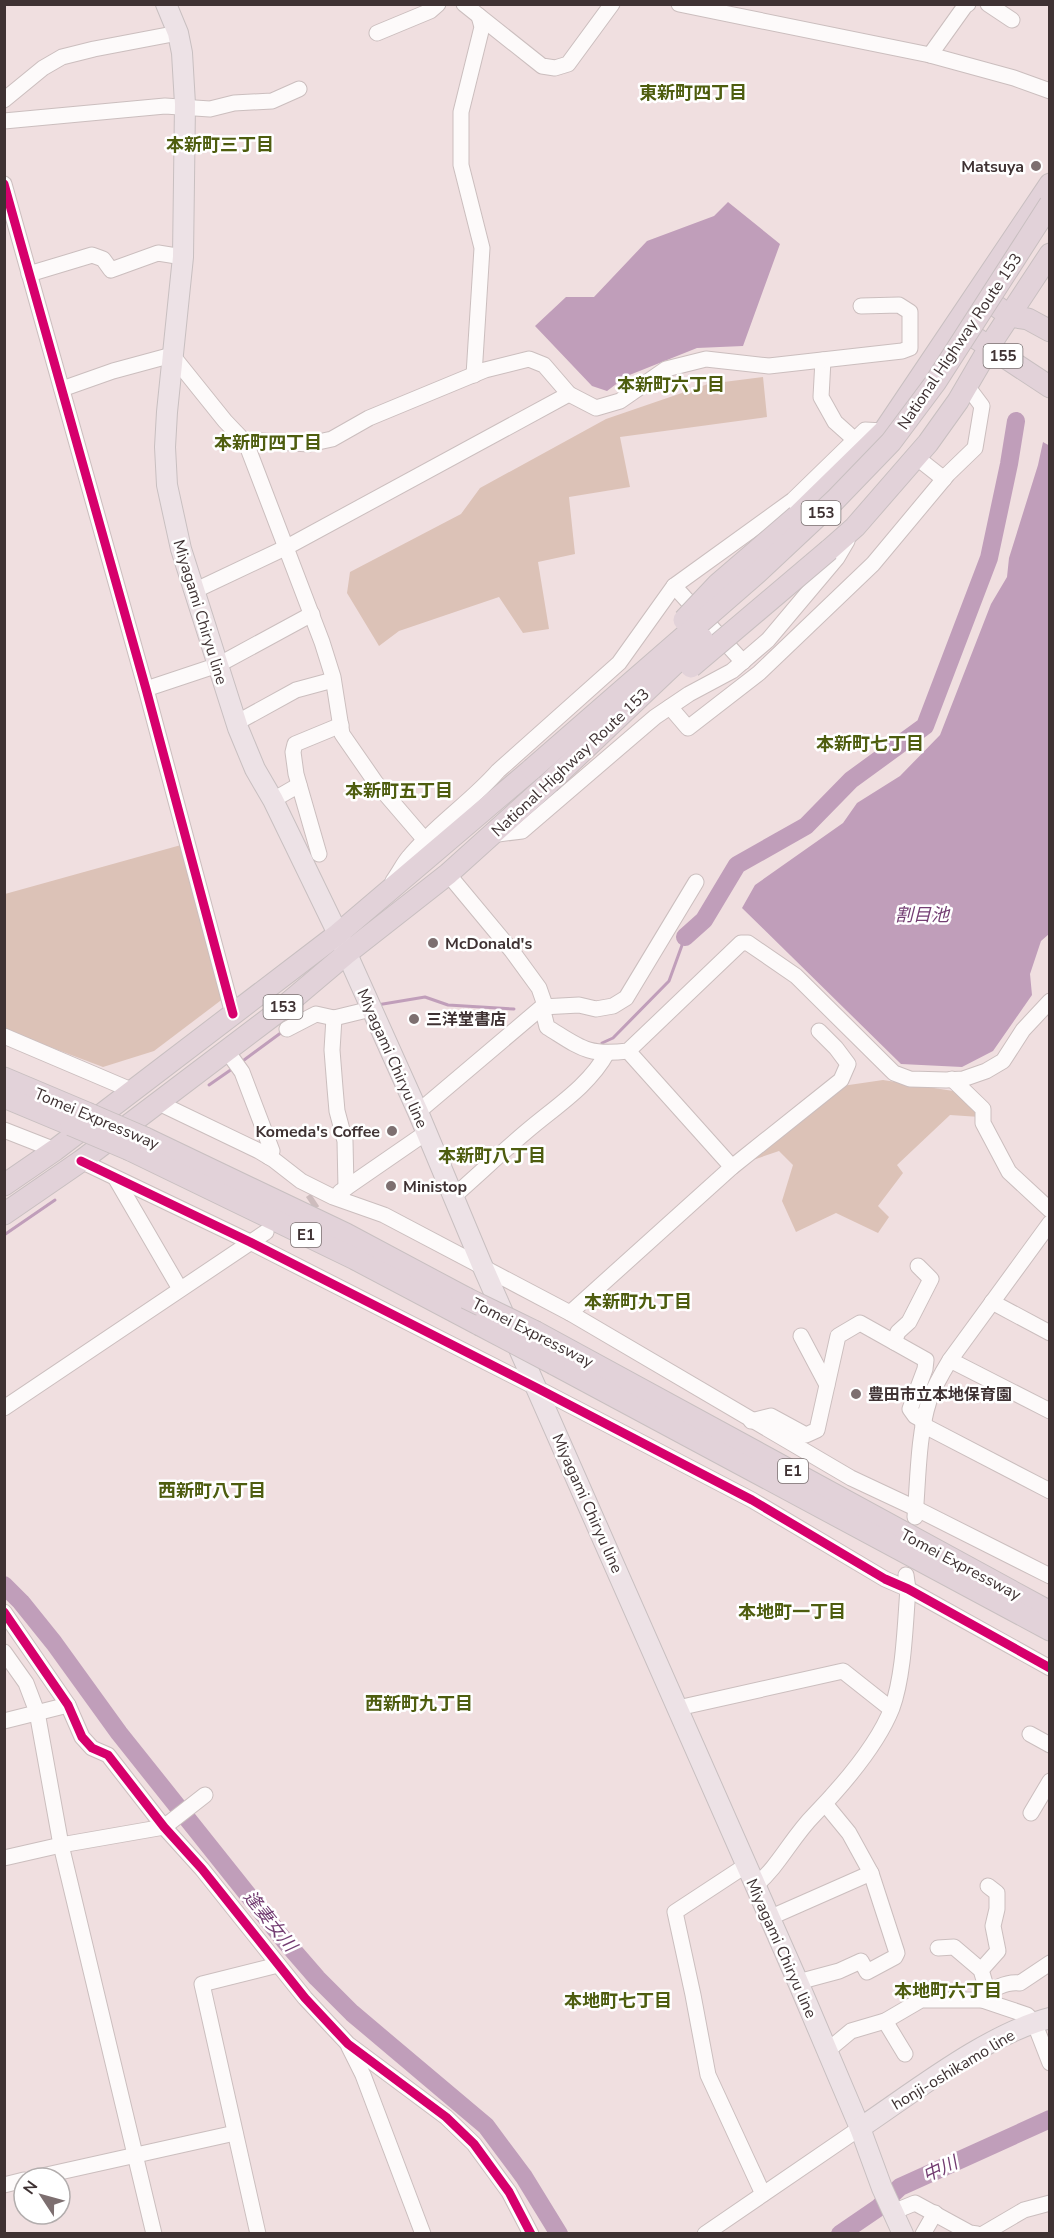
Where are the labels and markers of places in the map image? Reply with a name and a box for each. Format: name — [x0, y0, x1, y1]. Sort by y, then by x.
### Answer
place label: Matsuya — [961, 156, 1024, 178]
marker: Matsuya — [1029, 159, 1043, 173]
place label: McDonald's — [445, 933, 532, 955]
marker: McDonald's — [426, 936, 440, 950]
place label: 三洋堂書店 — [426, 1009, 506, 1031]
marker: 三洋堂書店 — [407, 1012, 421, 1026]
place label: Komeda's Coffee — [255, 1121, 380, 1143]
marker: Komeda's Coffee — [385, 1124, 399, 1138]
place label: Ministop — [403, 1176, 467, 1198]
marker: Ministop — [384, 1179, 398, 1193]
place label: 豊田市立本地保育園 — [868, 1384, 1012, 1406]
marker: 豊田市立本地保育園 — [849, 1387, 863, 1401]

